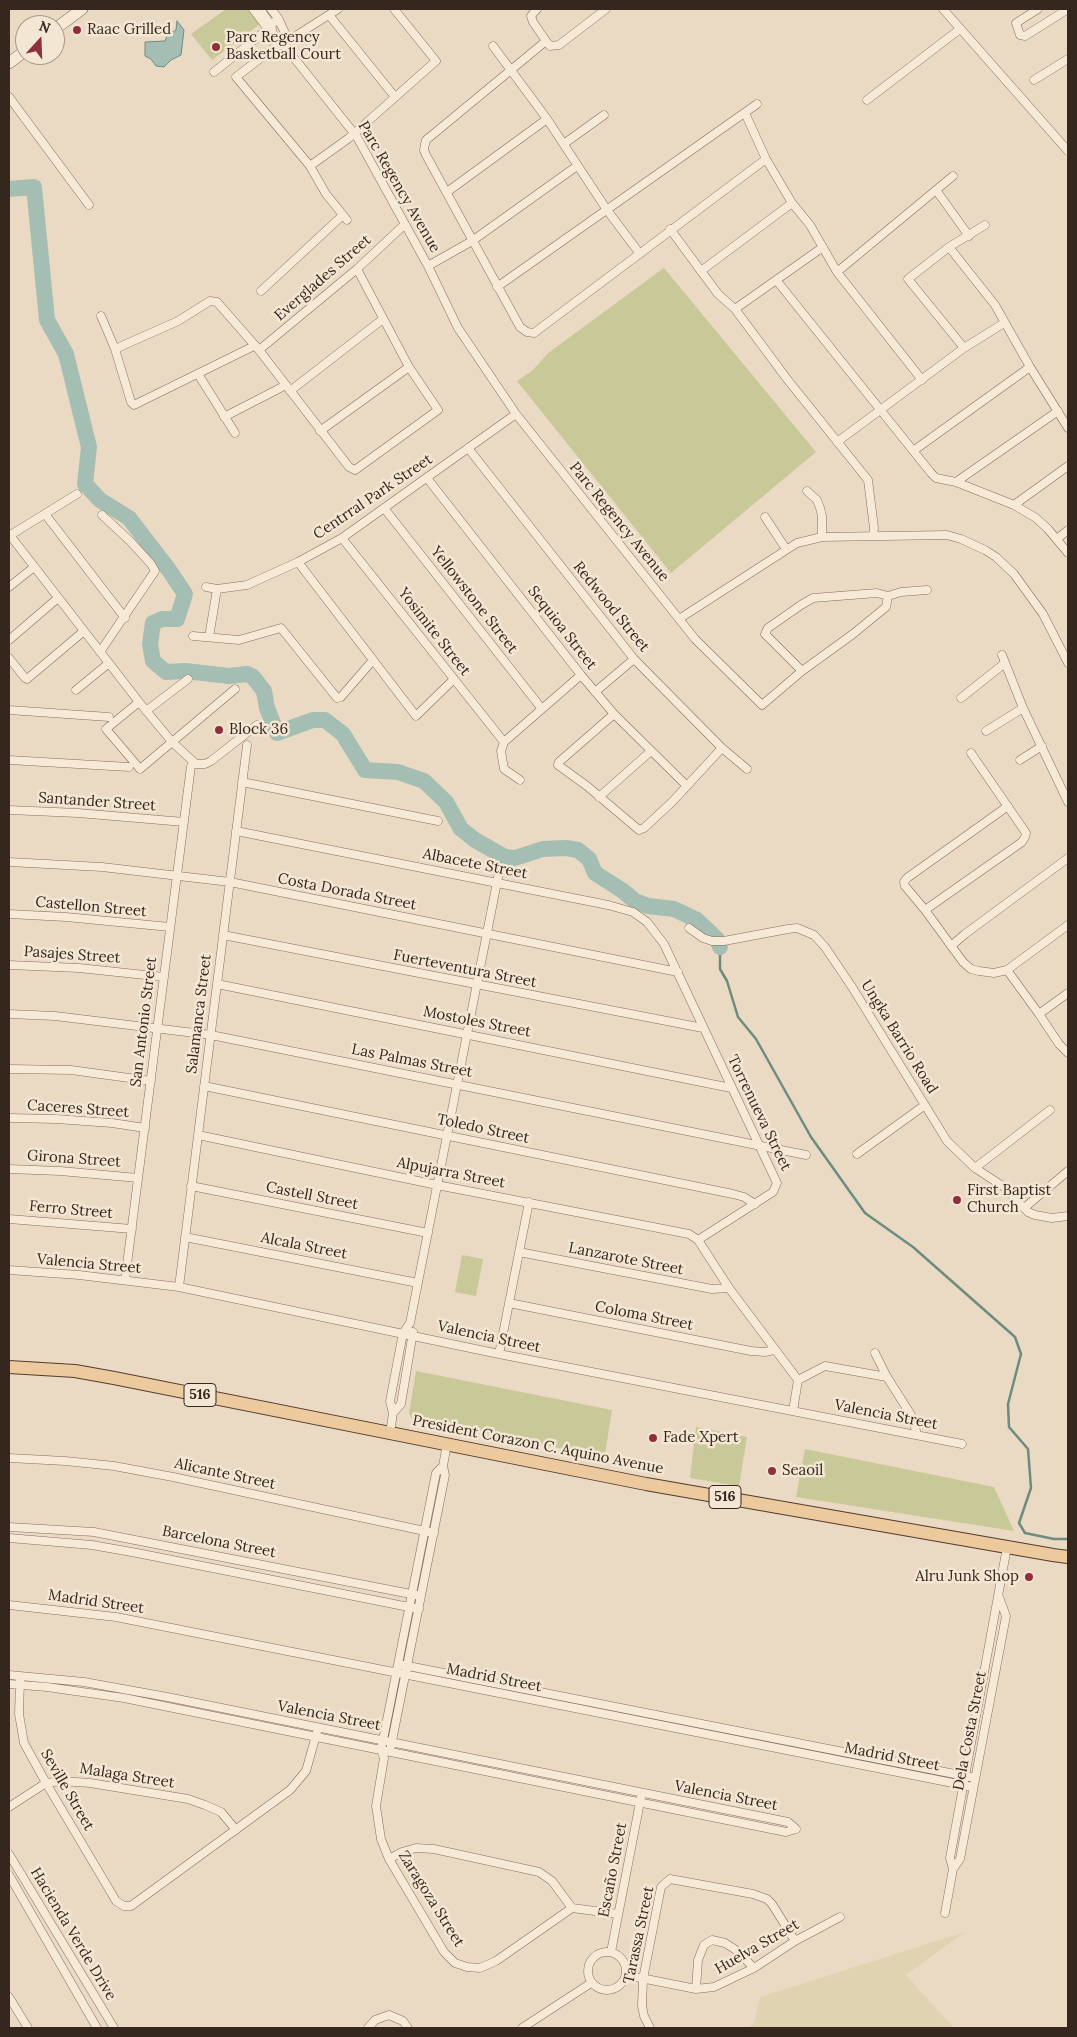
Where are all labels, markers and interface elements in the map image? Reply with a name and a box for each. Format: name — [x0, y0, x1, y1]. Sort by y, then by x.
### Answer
north arrow — [15, 15, 65, 65]
text: N — [37, 17, 53, 37]
place label: Raac Grilled — [87, 21, 171, 39]
marker: Raac Grilled — [71, 24, 83, 36]
place label: Parc Regency Basketball Court — [226, 29, 341, 64]
marker: Parc Regency Basketball Court — [210, 41, 222, 53]
street label: Parc Regency Avenue — [354, 118, 444, 256]
street label: Everglades Street — [271, 231, 375, 325]
street label: Centrral Park Street — [310, 450, 436, 544]
street label: Parc Regency Avenue — [565, 459, 673, 585]
street label: Yellowstone Street — [427, 543, 521, 657]
street label: Redwood Street — [569, 558, 653, 656]
street label: Sequioa Street — [524, 583, 600, 673]
street label: Yosimite Street — [394, 584, 474, 680]
place label: Block 36 — [229, 721, 288, 739]
marker: Block 36 — [213, 724, 225, 736]
street label: Santander Street — [38, 789, 156, 815]
street label: Albacete Street — [421, 845, 529, 883]
street label: Costa Dorada Street — [276, 870, 418, 914]
street label: Castellon Street — [35, 893, 147, 921]
street label: Pasajes Street — [23, 943, 121, 967]
street label: Fuerteventura Street — [392, 946, 538, 992]
street label: Salamanca Street — [183, 953, 215, 1075]
street label: San Antonio Street — [127, 956, 161, 1088]
street label: Ungka Barrio Road — [857, 977, 941, 1097]
street label: Mostoles Street — [421, 1003, 533, 1041]
street label: Las Palmas Street — [350, 1040, 474, 1082]
street label: Torrenueva Street — [723, 1052, 795, 1174]
street label: Caceres Street — [26, 1096, 130, 1122]
street label: Toledo Street — [435, 1110, 531, 1148]
street label: Girona Street — [26, 1147, 122, 1171]
street label: Alpujarra Street — [395, 1154, 507, 1192]
street label: Castell Street — [264, 1178, 360, 1214]
place label: First Baptist Church — [967, 1182, 1051, 1217]
marker: First Baptist Church — [951, 1194, 963, 1206]
street label: Ferro Street — [28, 1197, 114, 1223]
street label: Alcala Street — [259, 1229, 349, 1263]
street label: Lanzarote Street — [567, 1239, 685, 1279]
street label: Valencia Street — [36, 1250, 142, 1278]
street label: Coloma Street — [593, 1298, 695, 1334]
street label: Valencia Street — [436, 1317, 542, 1357]
road number: 516 — [184, 1384, 216, 1406]
street label: Valencia Street — [833, 1396, 939, 1434]
street label: President Corazon C. Aquino Avenue — [411, 1412, 665, 1478]
place label: Fade Xpert — [663, 1429, 739, 1447]
marker: Fade Xpert — [647, 1432, 659, 1444]
street label: Alicante Street — [173, 1455, 277, 1493]
place label: Seaoil — [782, 1462, 823, 1480]
marker: Seaoil — [766, 1465, 778, 1477]
road number: 516 — [709, 1485, 741, 1508]
street label: Barcelona Street — [161, 1522, 277, 1562]
place label: Alru Junk Shop — [915, 1568, 1019, 1586]
marker: Alru Junk Shop — [1023, 1571, 1035, 1583]
street label: Madrid Street — [47, 1586, 145, 1618]
street label: Madrid Street — [445, 1660, 543, 1696]
street label: Dela Costa Street — [950, 1670, 990, 1792]
street label: Valencia Street — [276, 1697, 382, 1735]
street label: Madrid Street — [843, 1739, 941, 1775]
street label: Seville Street — [36, 1746, 98, 1834]
street label: Malaga Street — [78, 1760, 176, 1792]
street label: Valencia Street — [673, 1777, 779, 1815]
street label: Escaño Street — [595, 1821, 631, 1919]
street label: Zaragoza Street — [394, 1848, 468, 1950]
street label: Hacienda Verde Drive — [26, 1864, 120, 2004]
street label: Tarassa Street — [620, 1885, 658, 1985]
street label: Huelva Street — [712, 1916, 802, 1978]

